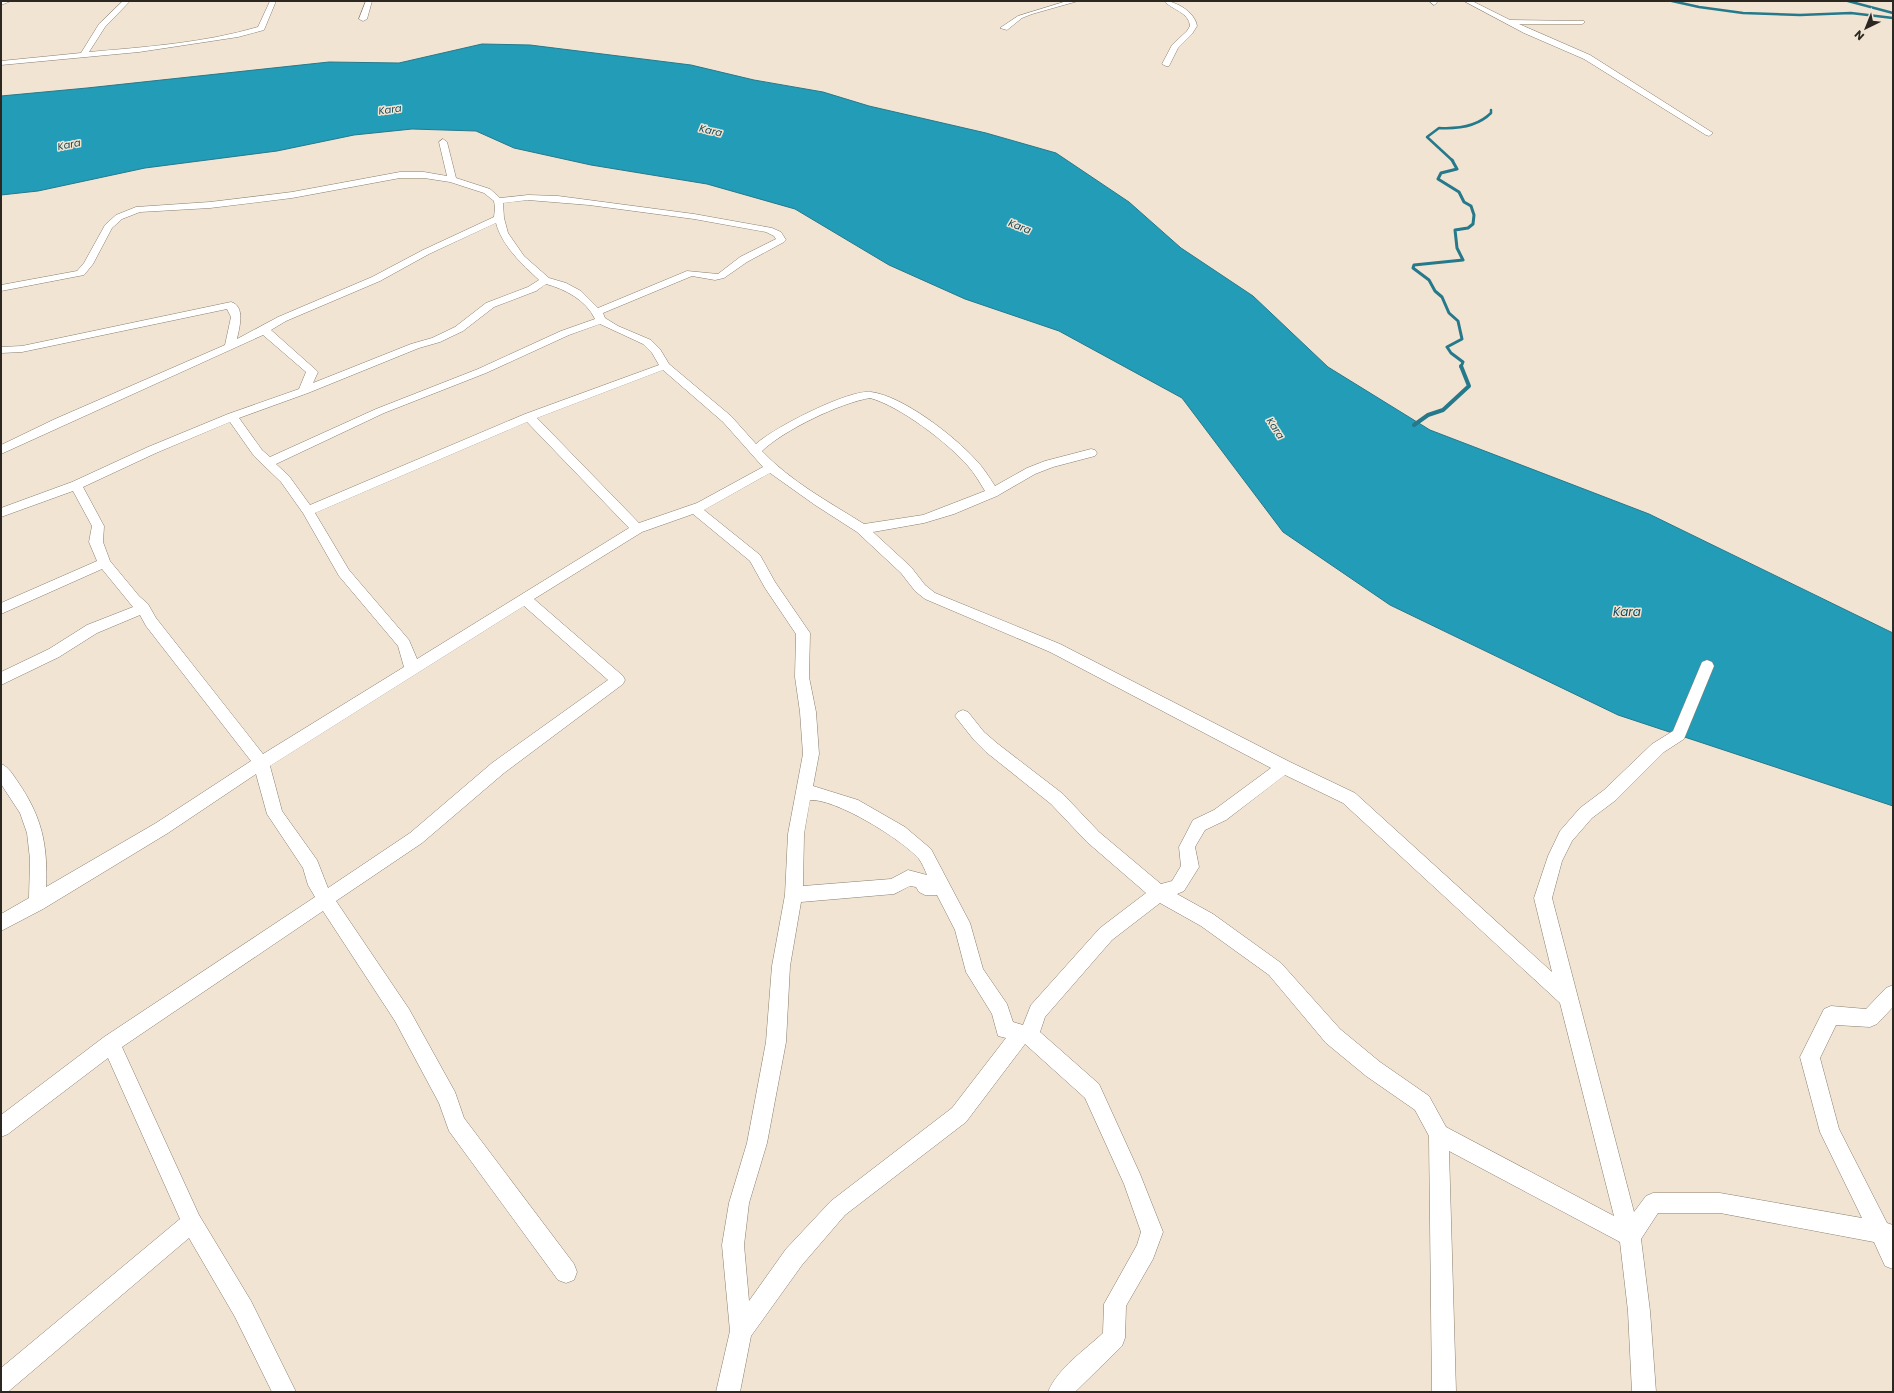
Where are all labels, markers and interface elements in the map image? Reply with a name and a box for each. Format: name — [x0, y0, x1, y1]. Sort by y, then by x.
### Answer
north arrow — [1846, 8, 1886, 48]
text: N — [1851, 27, 1868, 44]
water label: Kara — [378, 100, 403, 119]
water label: Kara — [698, 121, 724, 140]
water label: Kara — [56, 135, 82, 154]
water label: Kara — [1006, 215, 1034, 238]
water label: Kara — [1263, 414, 1288, 442]
water label: Kara — [1613, 603, 1641, 620]

